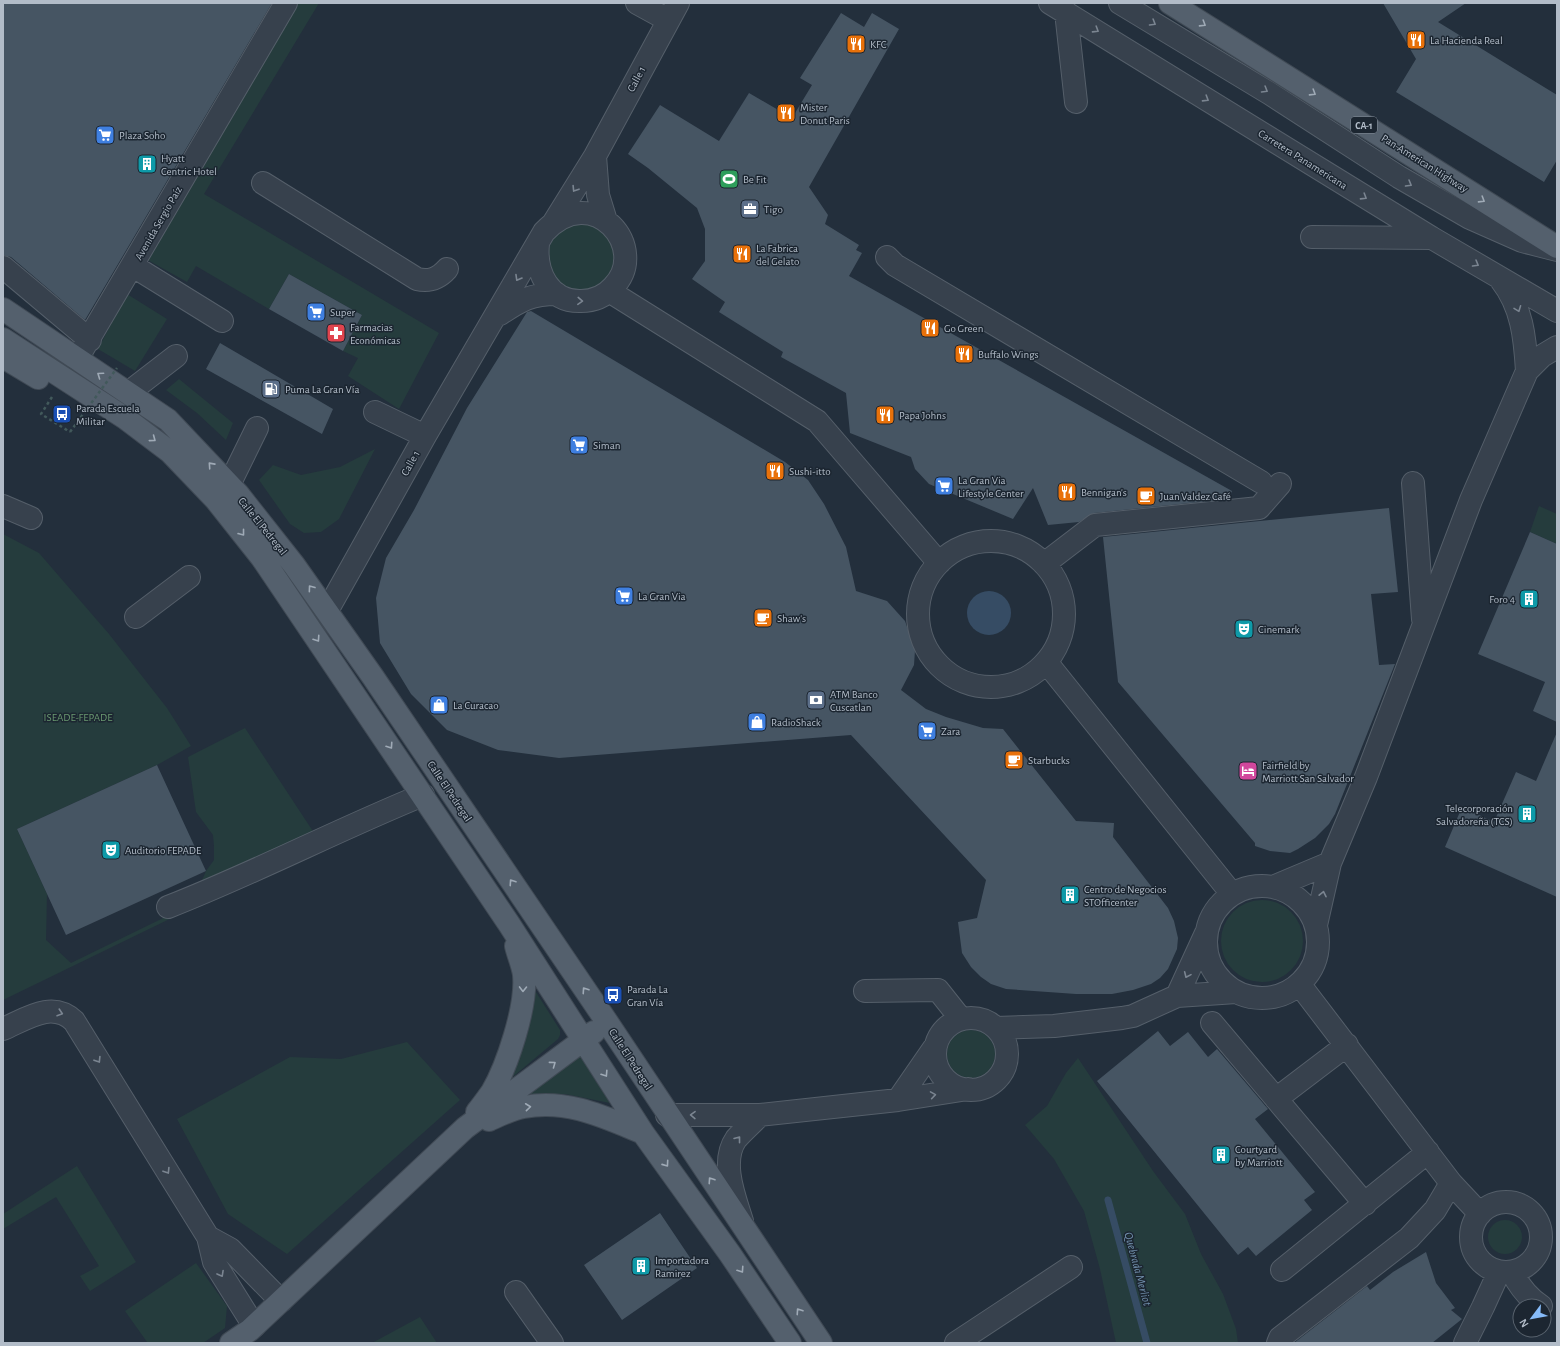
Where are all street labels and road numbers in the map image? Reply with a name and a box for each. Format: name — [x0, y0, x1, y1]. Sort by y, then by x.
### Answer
street label: Calle 1 — [625, 65, 648, 94]
road number: CA-1 — [1351, 117, 1377, 133]
street label: Carretera Panamericana — [1256, 128, 1349, 191]
street label: Pan-American Highway — [1380, 132, 1470, 195]
street label: Avenida Sergio Paíz — [133, 184, 184, 262]
street label: Calle 1 — [399, 449, 422, 478]
street label: Calle El Pedregal — [236, 495, 289, 557]
street label: Calle El Pedregal — [425, 759, 474, 824]
street label: Calle El Pedregal — [607, 1027, 654, 1092]

